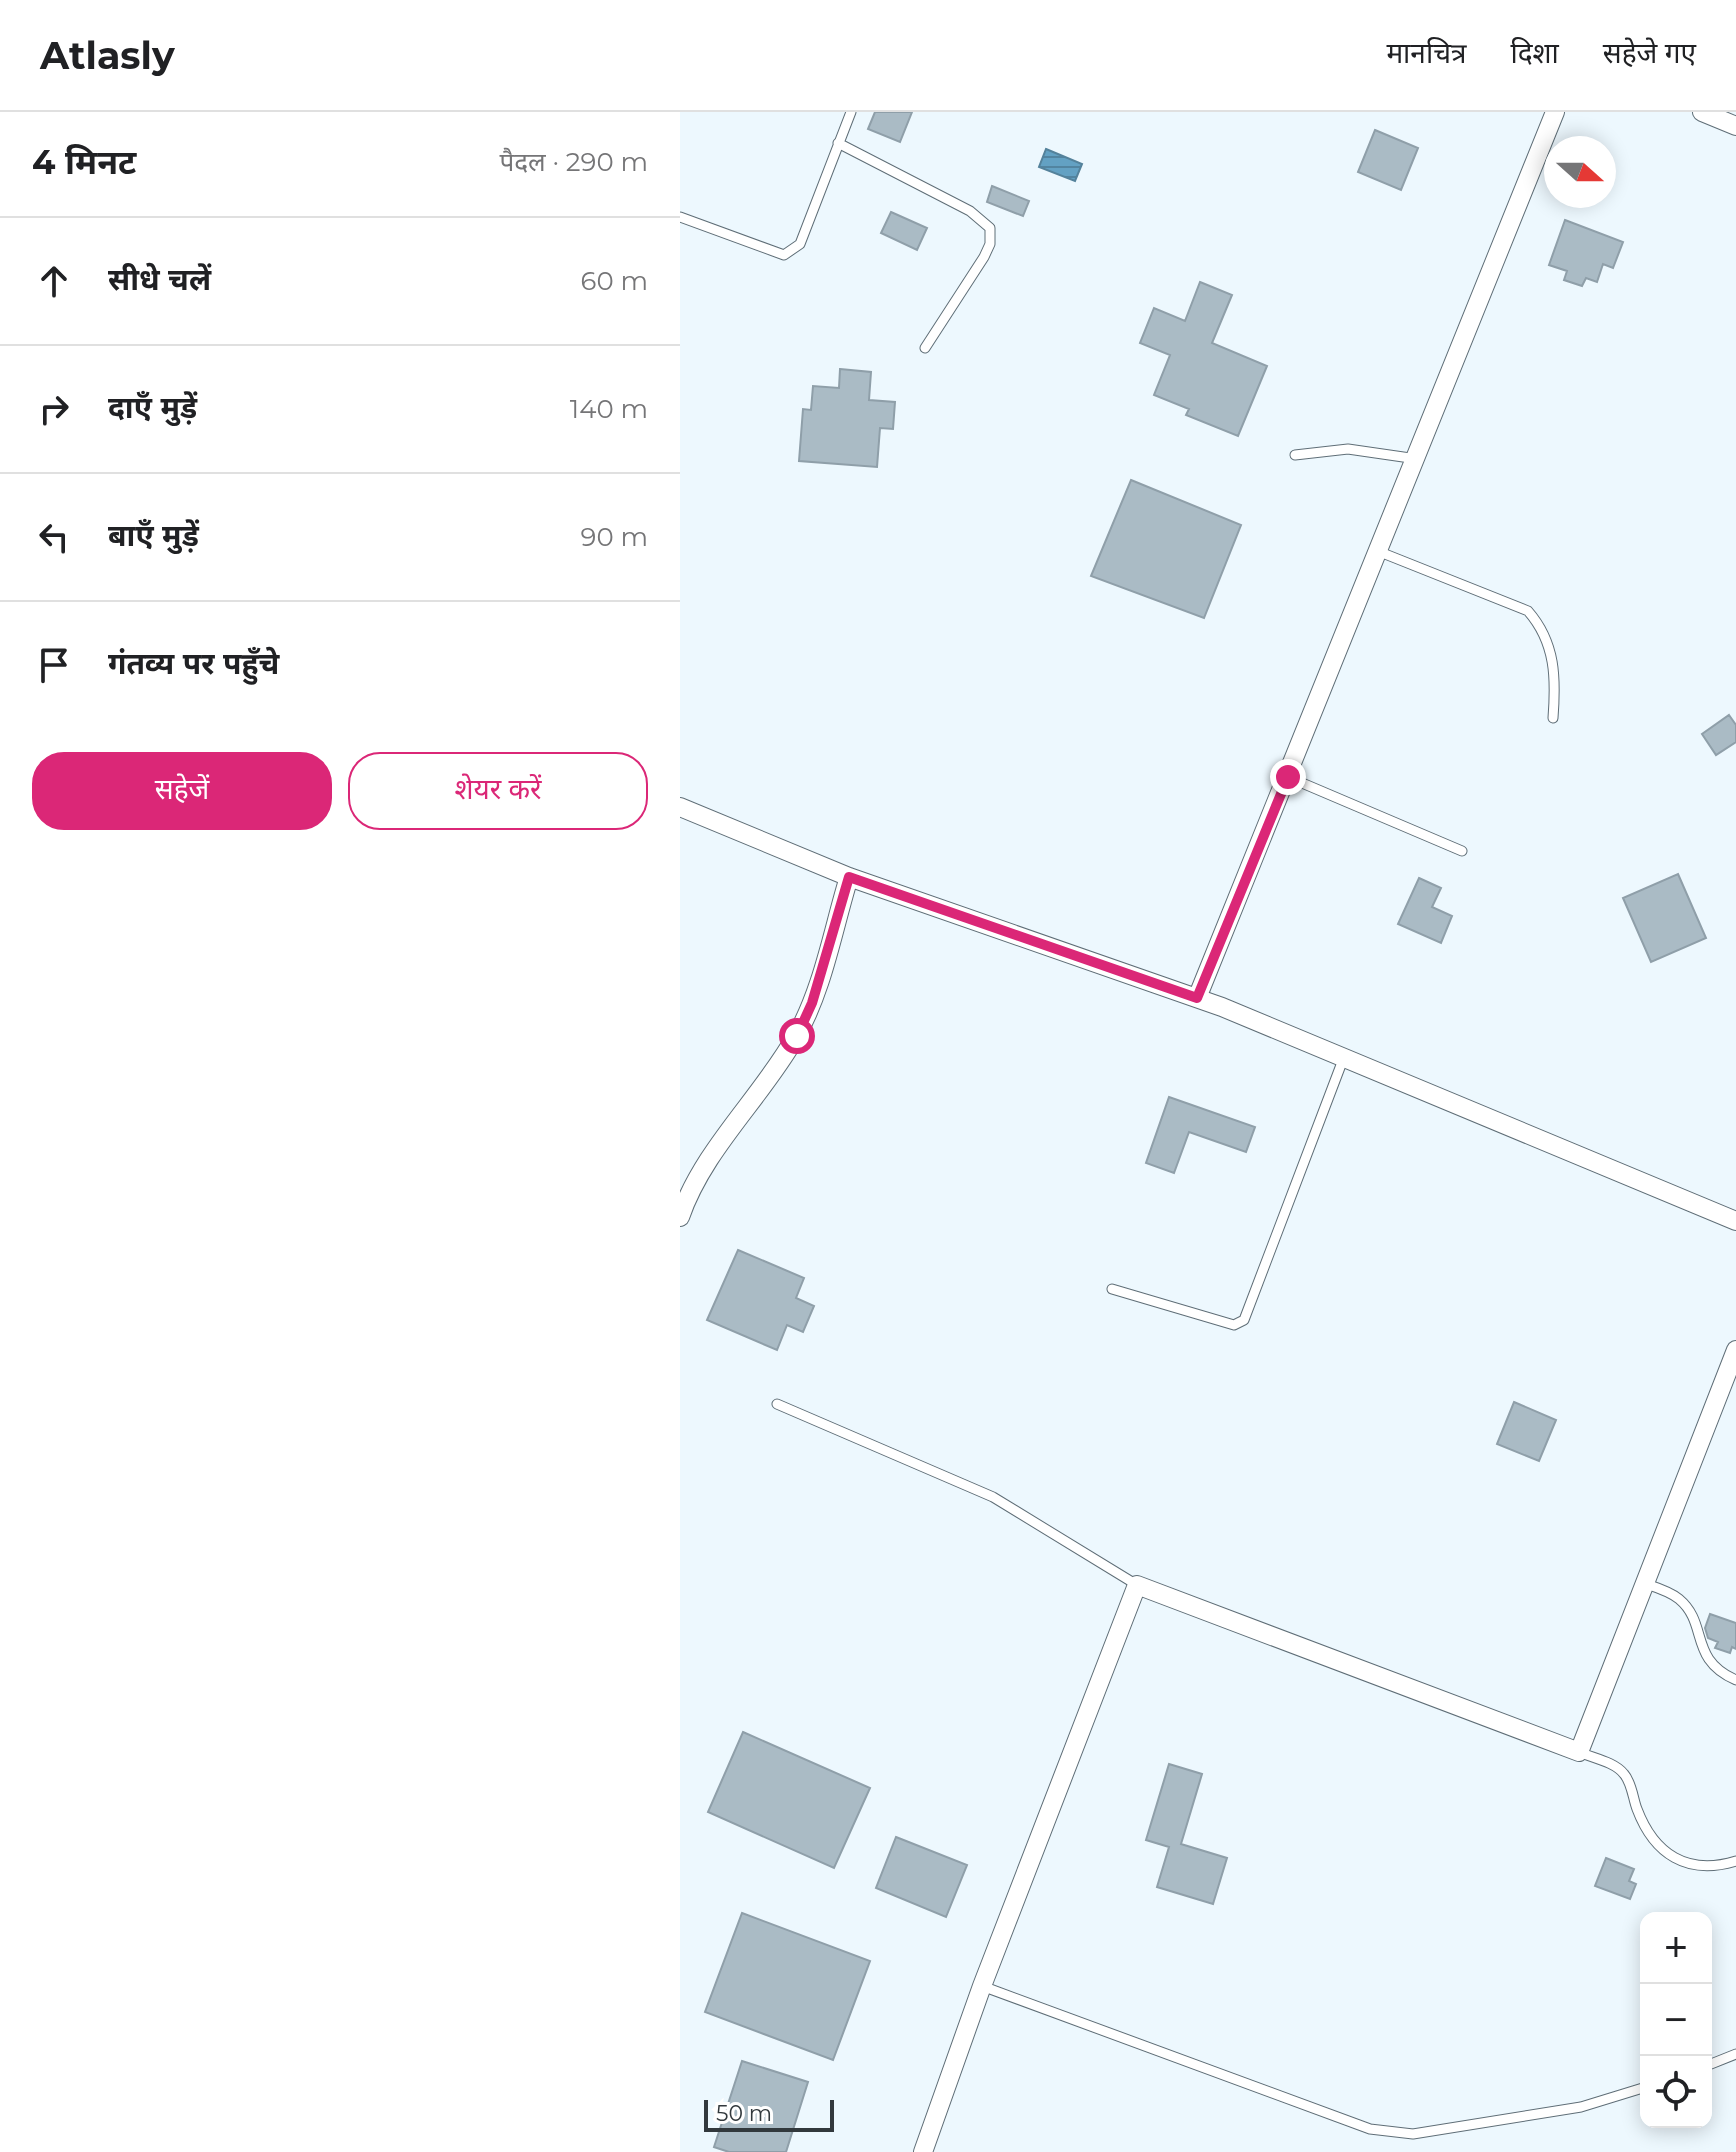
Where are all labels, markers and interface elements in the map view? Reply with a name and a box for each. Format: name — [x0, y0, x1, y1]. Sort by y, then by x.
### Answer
text: Atlasly — [40, 32, 175, 79]
text: मानचित्र — [1386, 36, 1466, 70]
text: दिशा — [1510, 36, 1559, 70]
text: सहेजे गए — [1603, 36, 1696, 70]
north arrow — [1544, 136, 1616, 208]
text: 4 मिनट — [32, 141, 136, 183]
text: पैदल · 290 m — [499, 146, 648, 178]
icon: ahead — [32, 259, 76, 303]
text: सीधे चलें — [108, 261, 211, 298]
text: 60 m — [581, 265, 648, 297]
icon: right — [32, 387, 76, 431]
text: दाएँ मुड़ें — [108, 389, 197, 426]
text: 140 m — [570, 393, 648, 425]
icon: left — [32, 515, 76, 559]
text: बाएँ मुड़ें — [108, 517, 199, 554]
text: 90 m — [581, 521, 648, 553]
icon: arrive — [32, 643, 76, 687]
text: गंतव्य पर पहुँचे — [108, 645, 279, 682]
button: सहेजें — [32, 752, 332, 830]
button: शेयर करें — [348, 752, 648, 830]
route end — [1270, 759, 1306, 795]
route start — [779, 1018, 815, 1054]
map controls — [1640, 1912, 1712, 2128]
button: + — [1640, 1912, 1712, 1984]
button: − — [1640, 1984, 1712, 2056]
button: locate — [1640, 2056, 1712, 2128]
scale bar — [704, 2096, 834, 2132]
text: 50 m — [716, 2100, 772, 2127]

